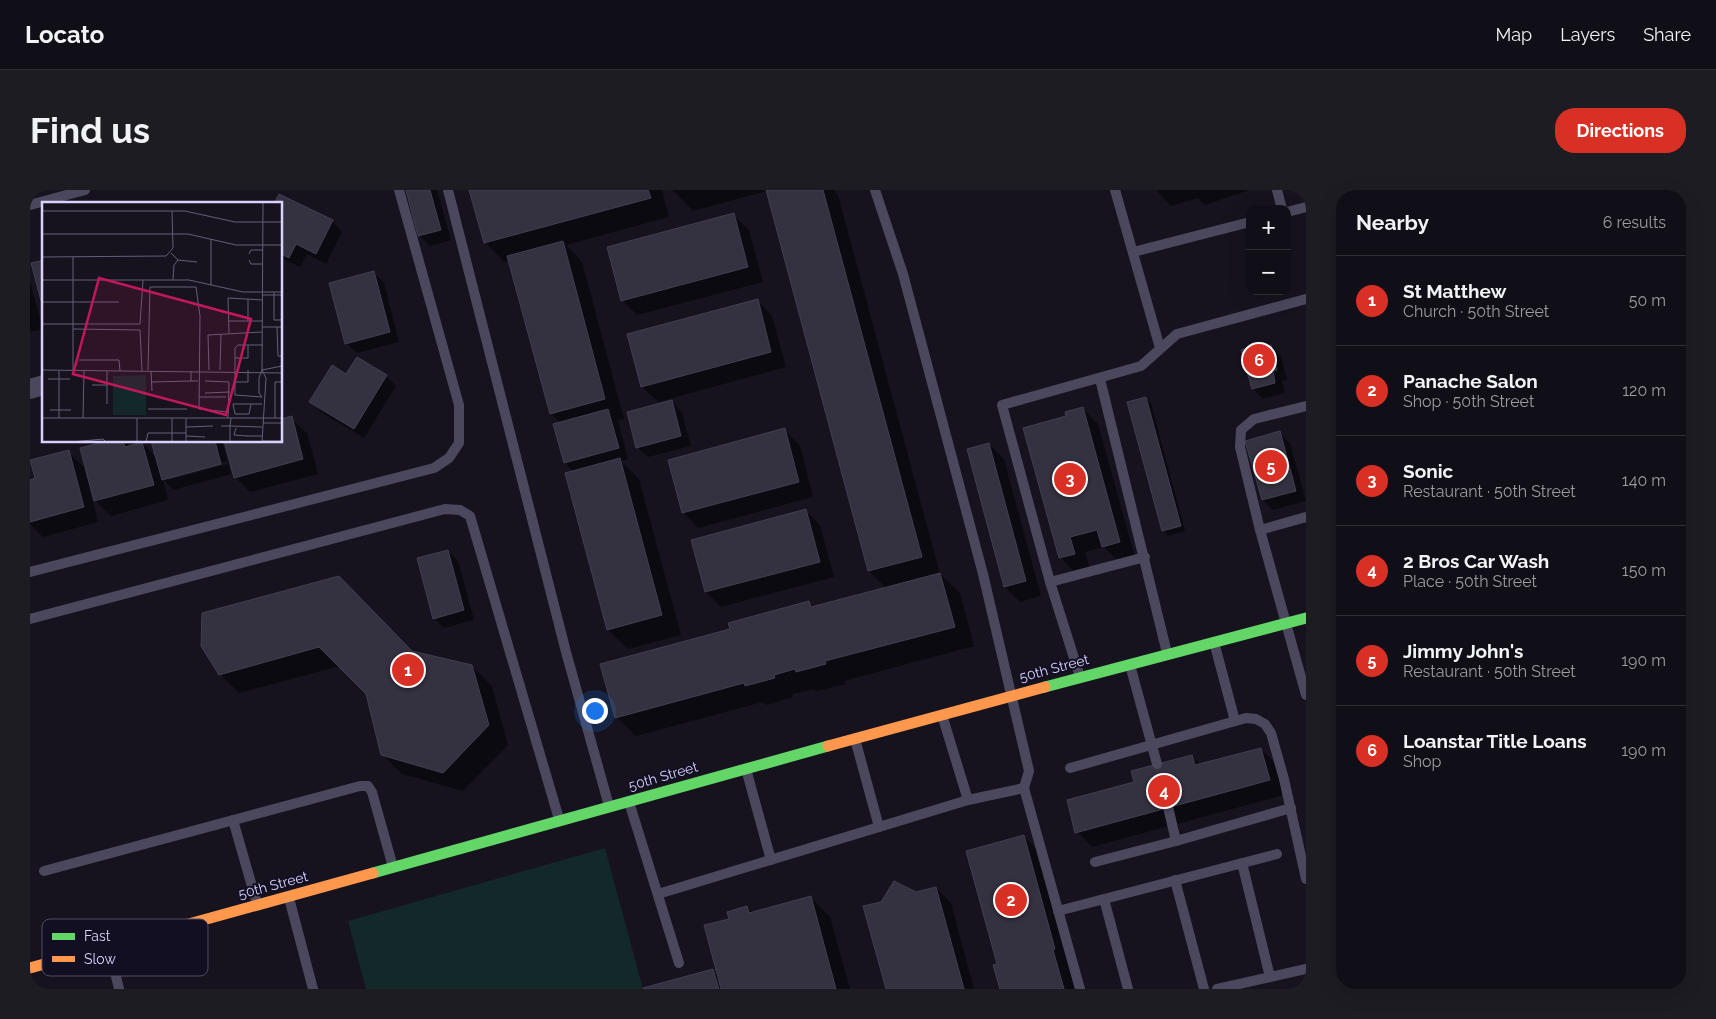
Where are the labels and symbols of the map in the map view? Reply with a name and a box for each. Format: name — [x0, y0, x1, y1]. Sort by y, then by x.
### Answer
inset map — [42, 202, 282, 442]
pin: 6 — [1243, 341, 1275, 379]
pin: 5 — [1255, 447, 1287, 485]
pin: 3 — [1054, 460, 1086, 498]
pin: 1 — [392, 651, 424, 689]
street label: 50th Street — [1017, 651, 1091, 685]
your location — [582, 698, 608, 724]
street label: 50th Street — [626, 758, 700, 794]
pin: 4 — [1148, 772, 1180, 810]
street label: 50th Street — [236, 868, 310, 902]
pin: 2 — [995, 881, 1027, 919]
legend — [42, 919, 208, 976]
text: Fast — [84, 928, 111, 944]
text: Slow — [84, 951, 116, 967]

